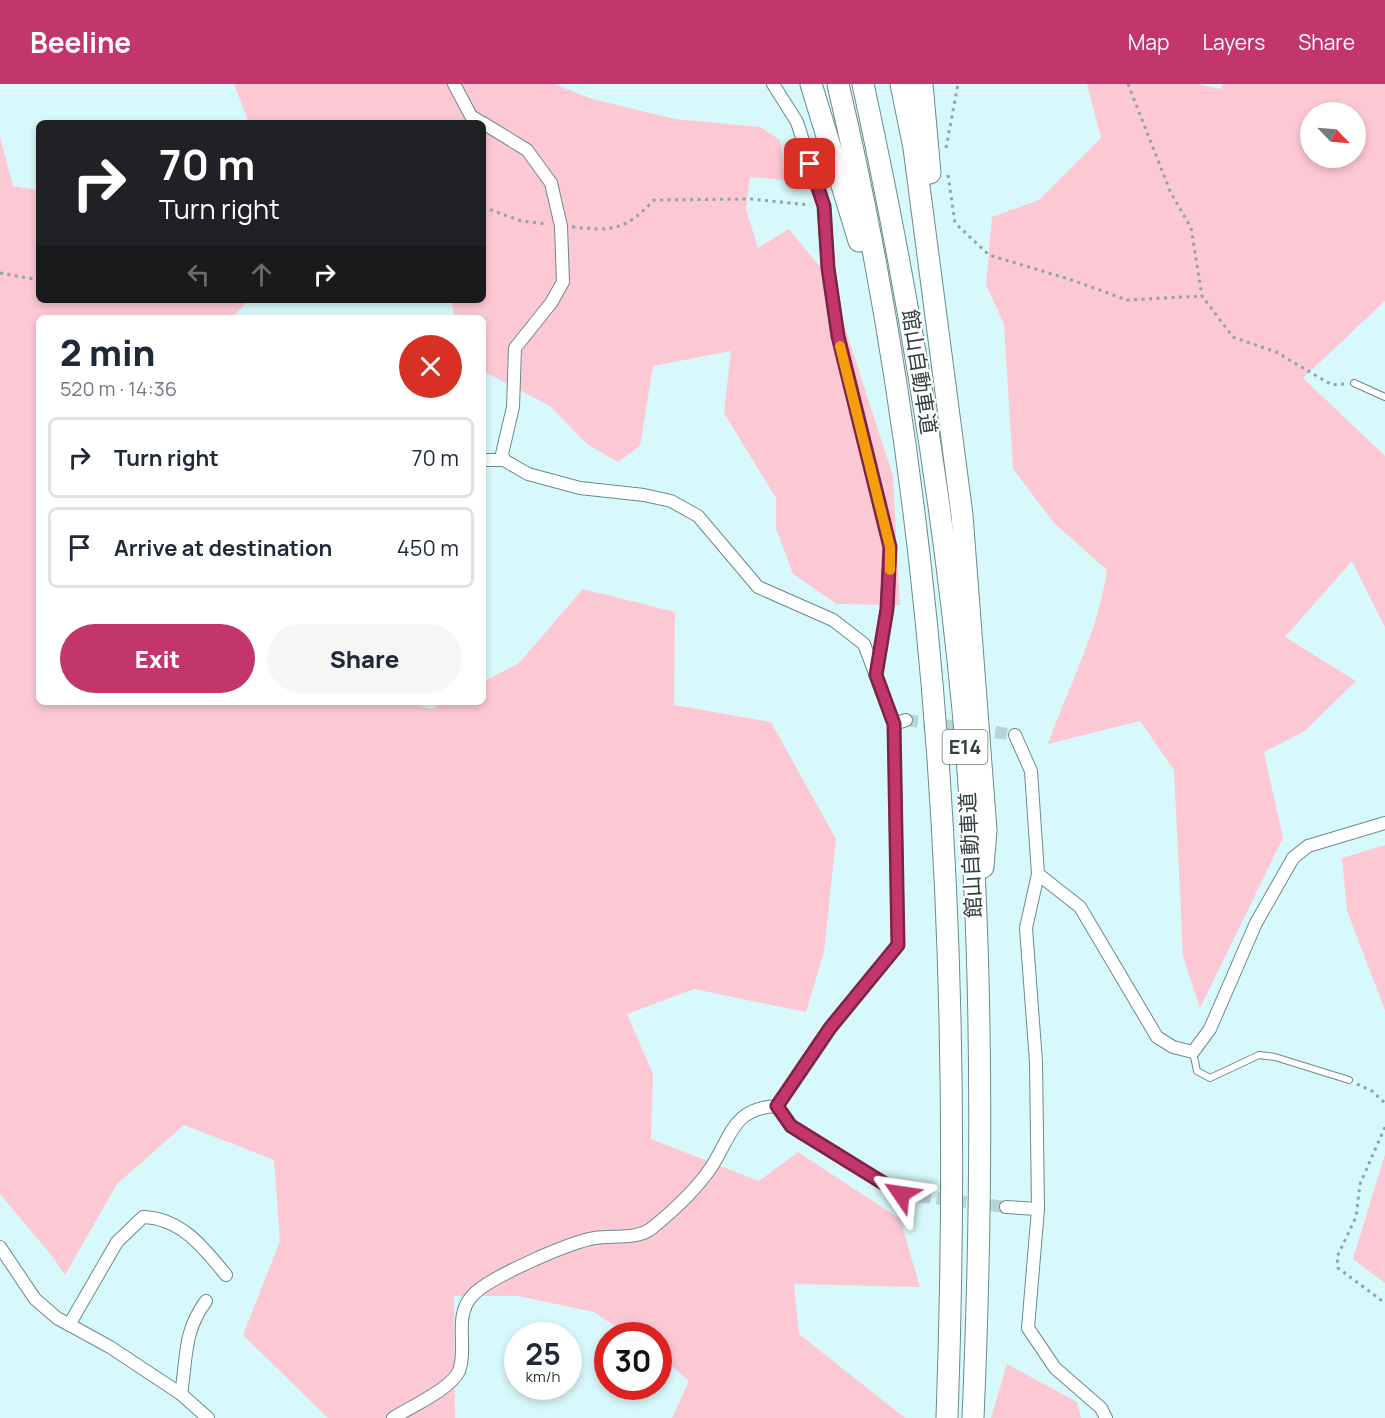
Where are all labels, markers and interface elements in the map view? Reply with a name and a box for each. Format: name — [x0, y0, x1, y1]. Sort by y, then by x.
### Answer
text: Beeline — [30, 23, 131, 61]
text: Map — [1128, 28, 1169, 56]
text: Layers — [1202, 28, 1265, 56]
text: Share — [1298, 28, 1355, 56]
north arrow — [1300, 102, 1366, 168]
map controls — [1300, 102, 1366, 168]
text: 70 m — [159, 135, 255, 193]
pin — [784, 138, 835, 189]
icon: right — [60, 144, 138, 222]
icon: arrive — [793, 147, 826, 180]
text: Turn right — [159, 190, 280, 227]
icon: left — [182, 258, 215, 291]
icon: ahead — [245, 258, 278, 291]
icon: right — [308, 258, 341, 291]
street label: 館山自動車道 — [896, 307, 944, 436]
text: 2 min — [60, 328, 155, 377]
button: close — [399, 335, 462, 398]
text: 520 m · 14:36 — [60, 375, 177, 402]
icon: right — [63, 441, 96, 474]
text: Turn right — [114, 443, 219, 473]
text: 70 m — [411, 443, 459, 473]
icon: arrive — [63, 531, 96, 564]
text: Arrive at destination — [114, 533, 332, 563]
text: 450 m — [397, 533, 459, 563]
button: Exit — [60, 624, 255, 693]
button: Share — [267, 624, 462, 693]
road number: E14 — [942, 730, 988, 764]
street label: 館山自動車道 — [953, 791, 987, 919]
position arrow — [869, 1162, 933, 1226]
speed limit sign: 30 — [594, 1322, 672, 1400]
text: 25 — [525, 1333, 561, 1374]
text: km/h — [526, 1366, 560, 1387]

